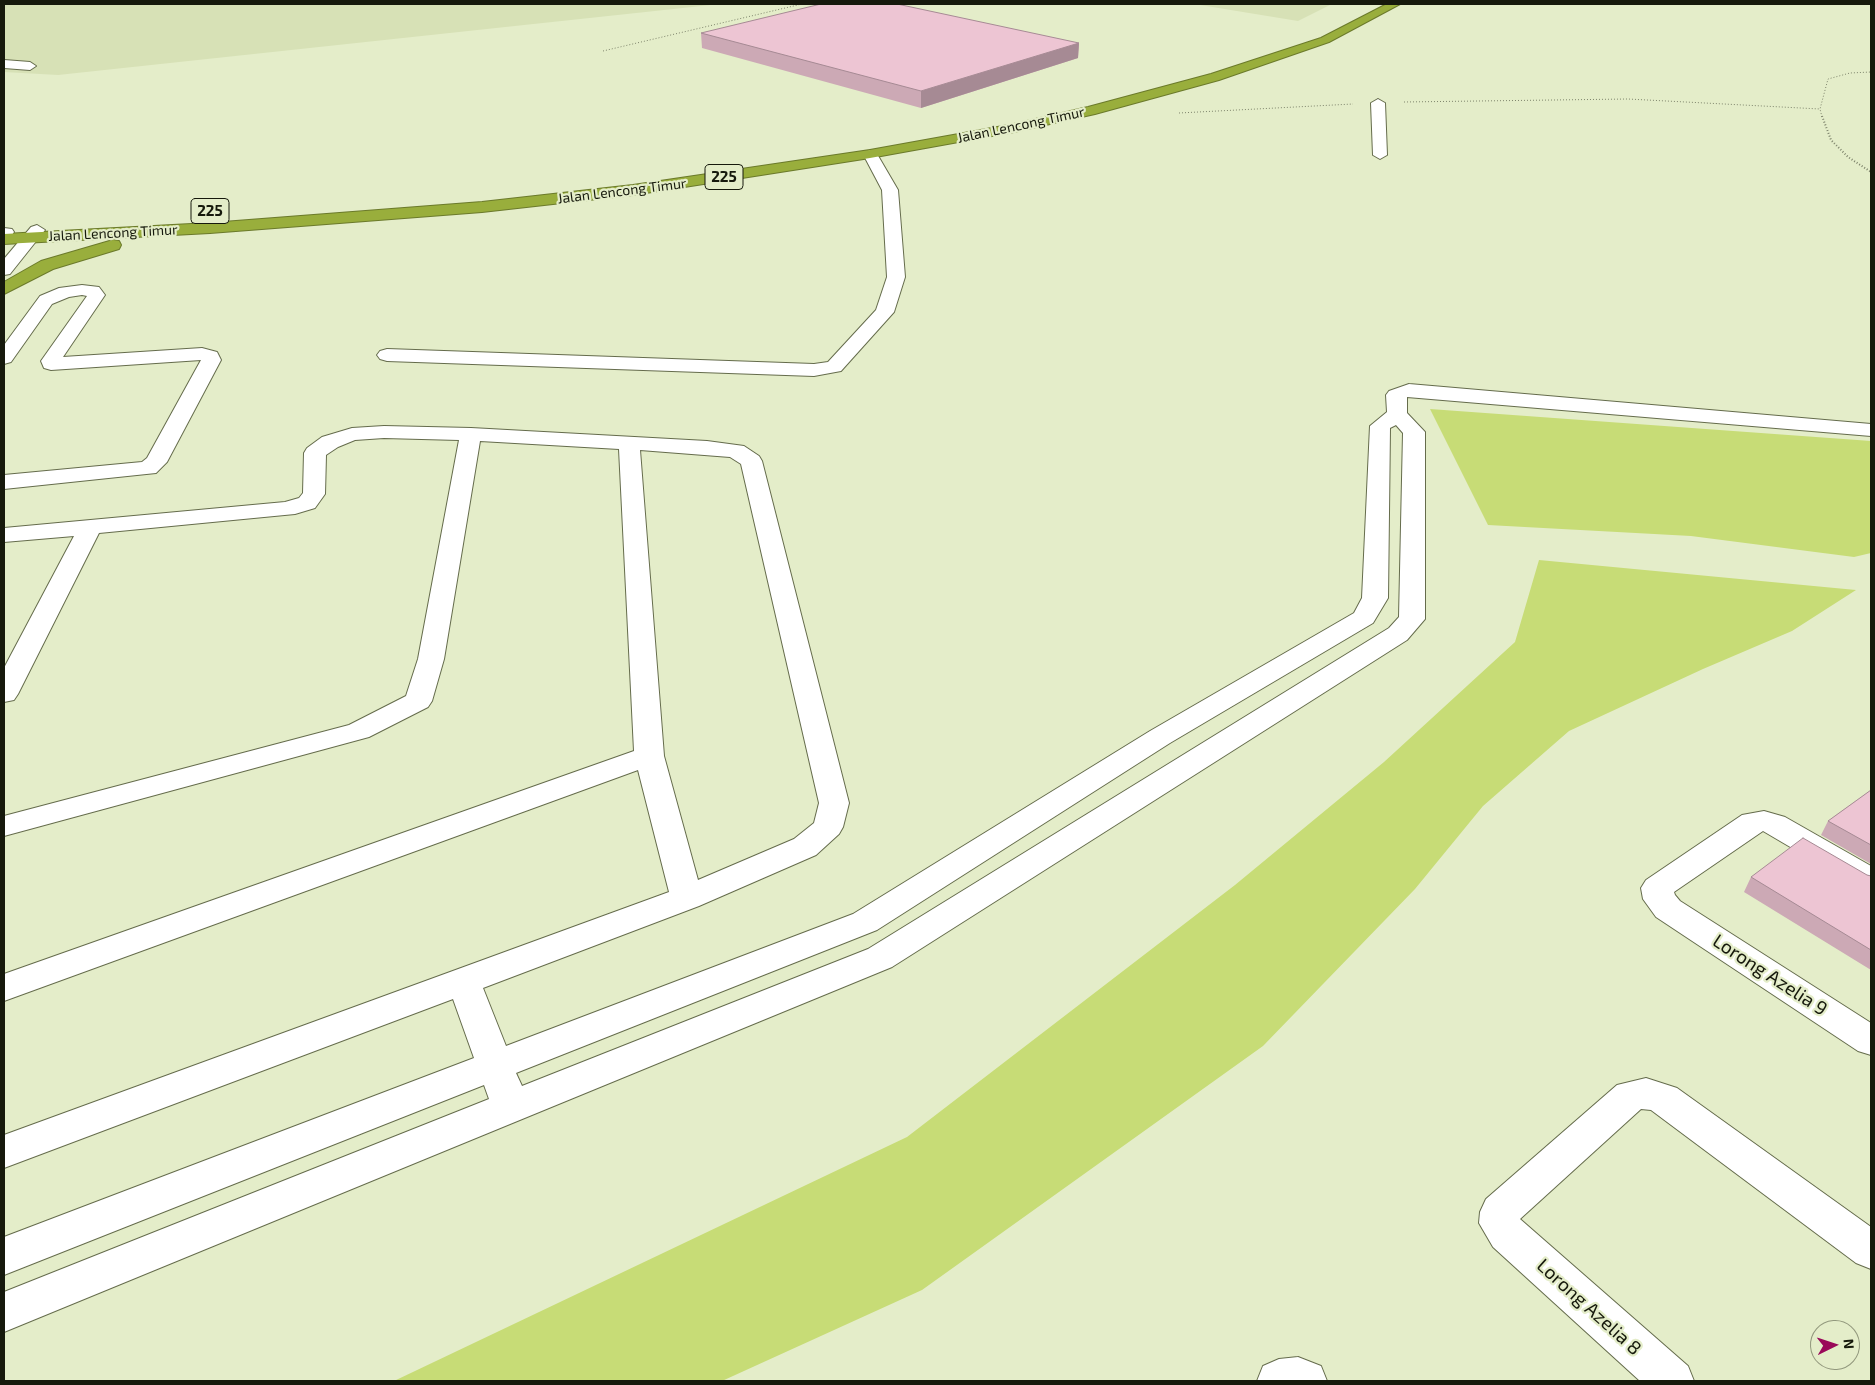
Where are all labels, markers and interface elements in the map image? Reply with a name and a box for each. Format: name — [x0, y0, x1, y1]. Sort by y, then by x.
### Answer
street label: Jalan Lencong Timur — [956, 103, 1086, 147]
road number: 225 — [705, 164, 743, 190]
street label: Jalan Lencong Timur — [557, 175, 687, 207]
road number: 225 — [191, 198, 229, 224]
street label: Jalan Lencong Timur — [48, 221, 178, 245]
street label: Lorong Azelia 9 — [1708, 929, 1832, 1021]
street label: Lorong Azelia 8 — [1532, 1254, 1646, 1360]
north arrow — [1810, 1320, 1860, 1370]
text: N — [1841, 1338, 1858, 1350]

